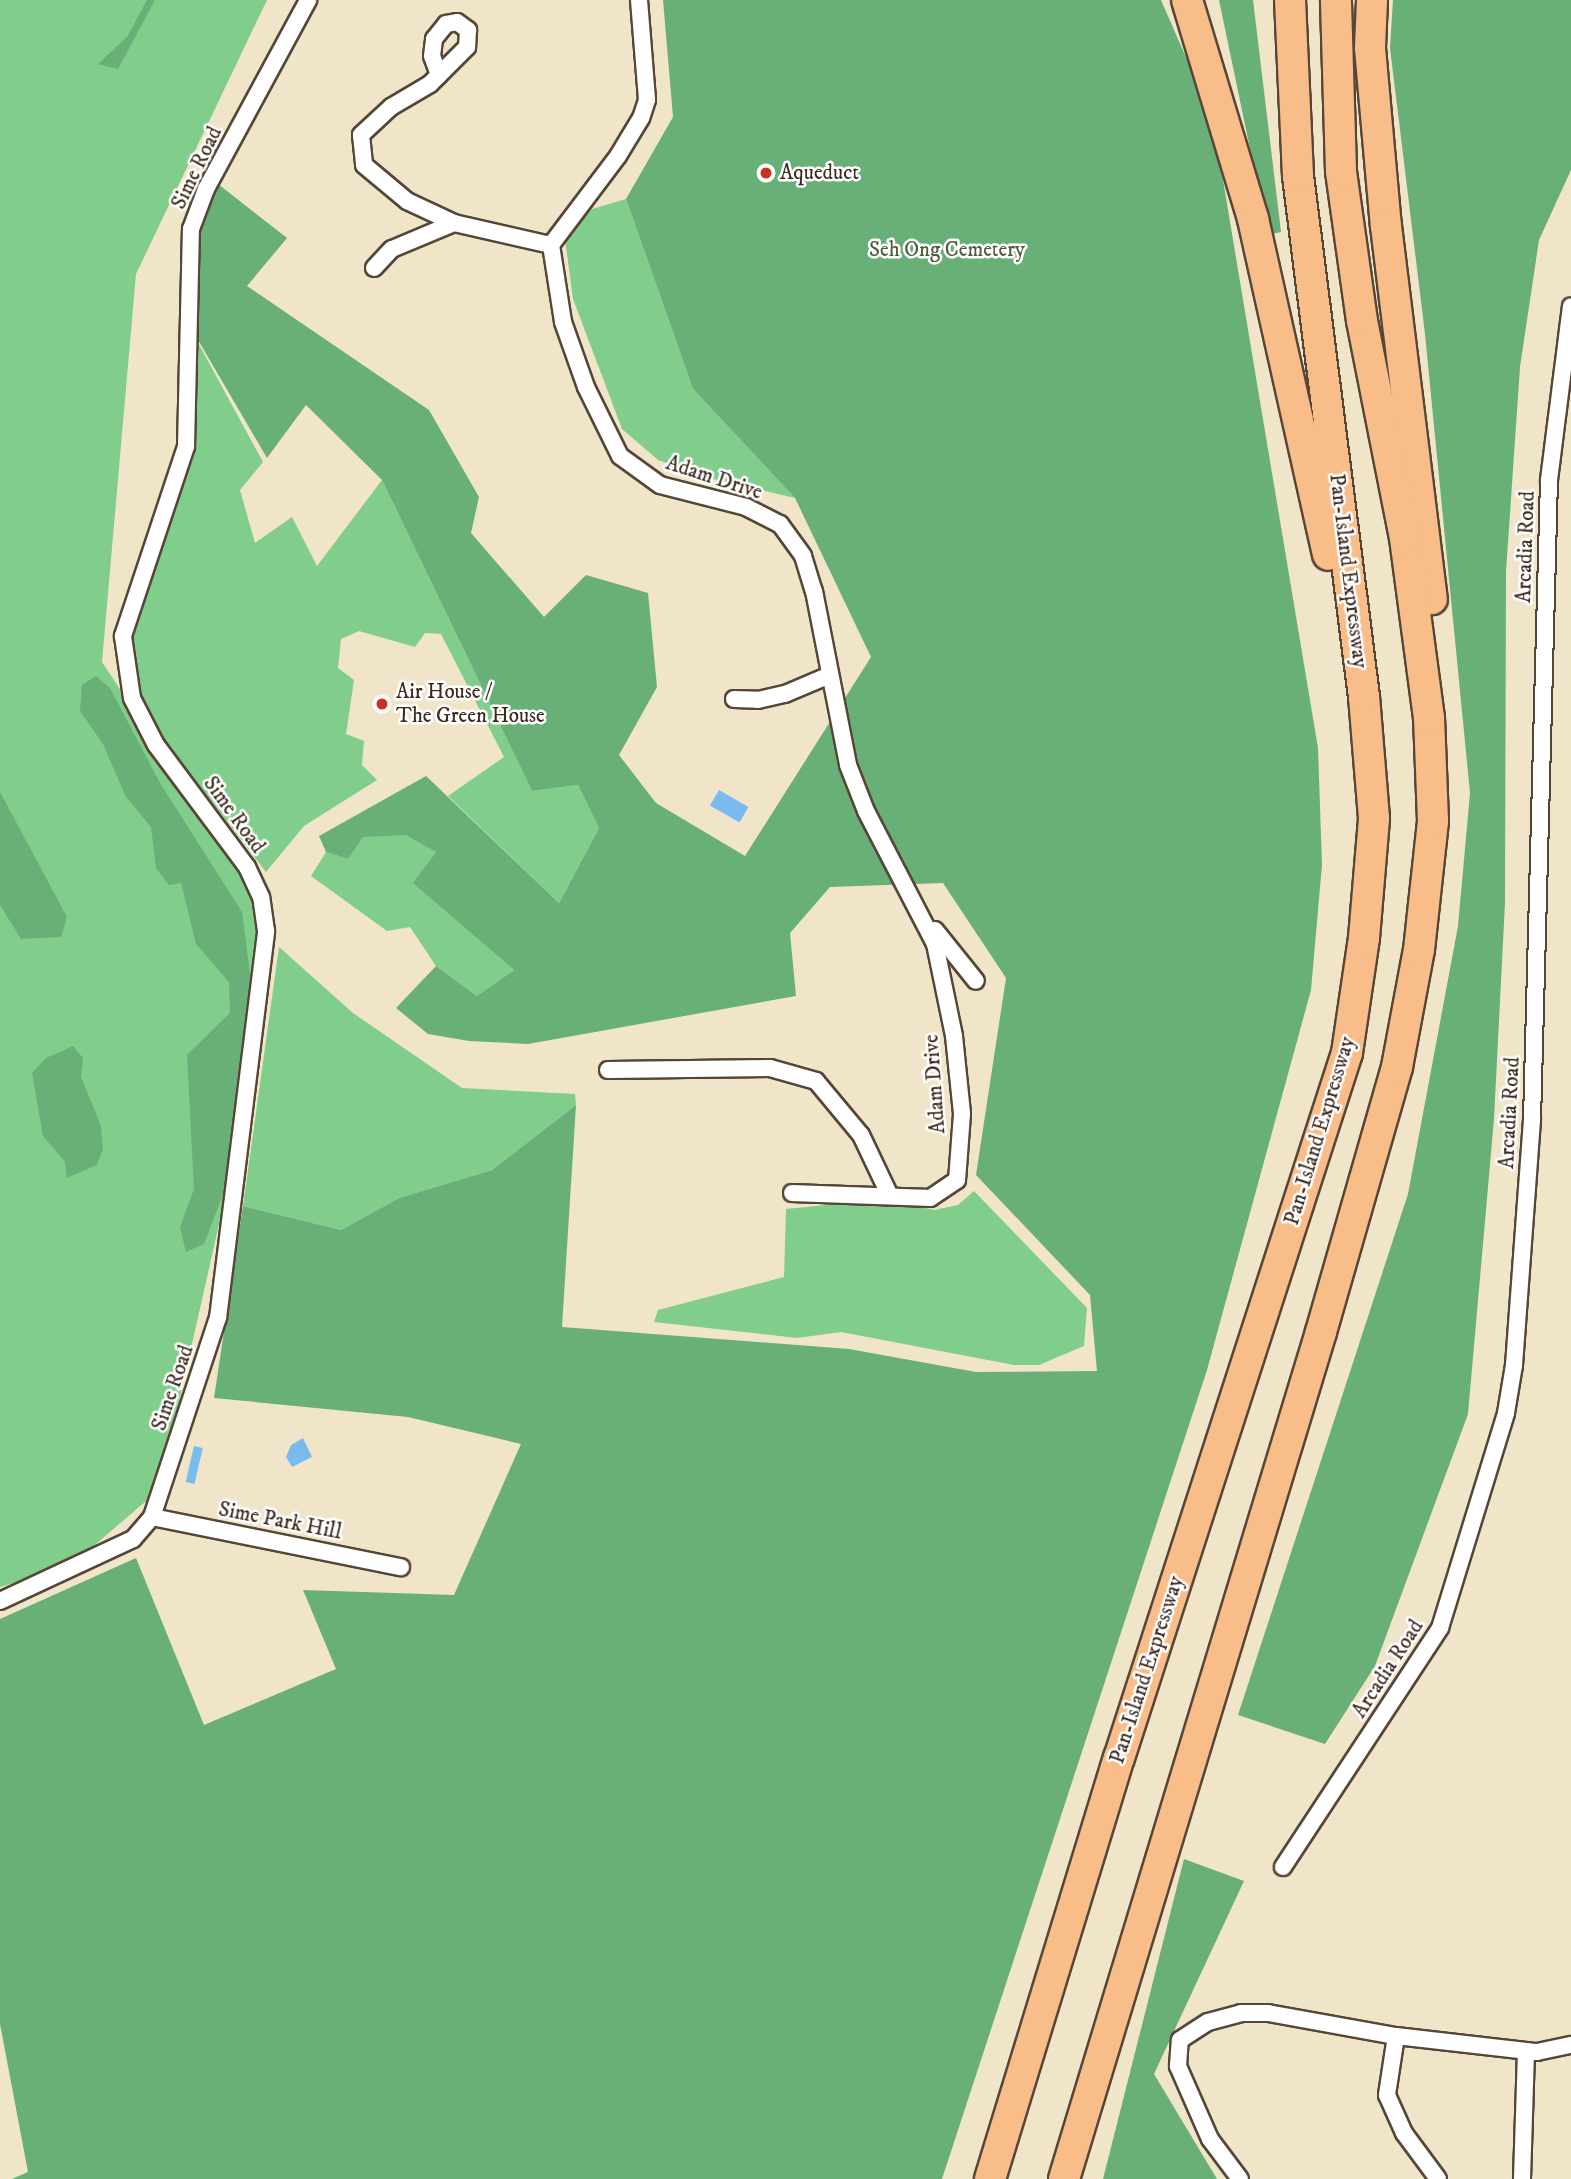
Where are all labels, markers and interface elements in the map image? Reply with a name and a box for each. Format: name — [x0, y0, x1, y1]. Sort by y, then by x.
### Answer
street label: Sime Road — [166, 123, 228, 213]
place label: Aqueduct — [780, 160, 859, 186]
marker: Aqueduct — [758, 165, 774, 181]
park label: Seh Ong Cemetery — [869, 237, 1025, 263]
street label: Adam Drive — [663, 451, 765, 505]
street label: Pan-Island Expressway — [1324, 472, 1372, 670]
street label: Arcadia Road — [1511, 491, 1541, 603]
place label: Air House / The Green House — [396, 679, 545, 729]
marker: Air House / The Green House — [374, 696, 390, 712]
street label: Sime Road — [198, 772, 270, 858]
street label: Adam Drive — [919, 1033, 951, 1135]
street label: Pan-Island Expressway — [1279, 1034, 1361, 1228]
street label: Arcadia Road — [1494, 1056, 1526, 1170]
street label: Sime Road — [147, 1342, 199, 1434]
street label: Sime Park Hill — [216, 1497, 344, 1545]
street label: Pan-Island Expressway — [1105, 1573, 1189, 1767]
street label: Arcadia Road — [1347, 1615, 1429, 1723]

